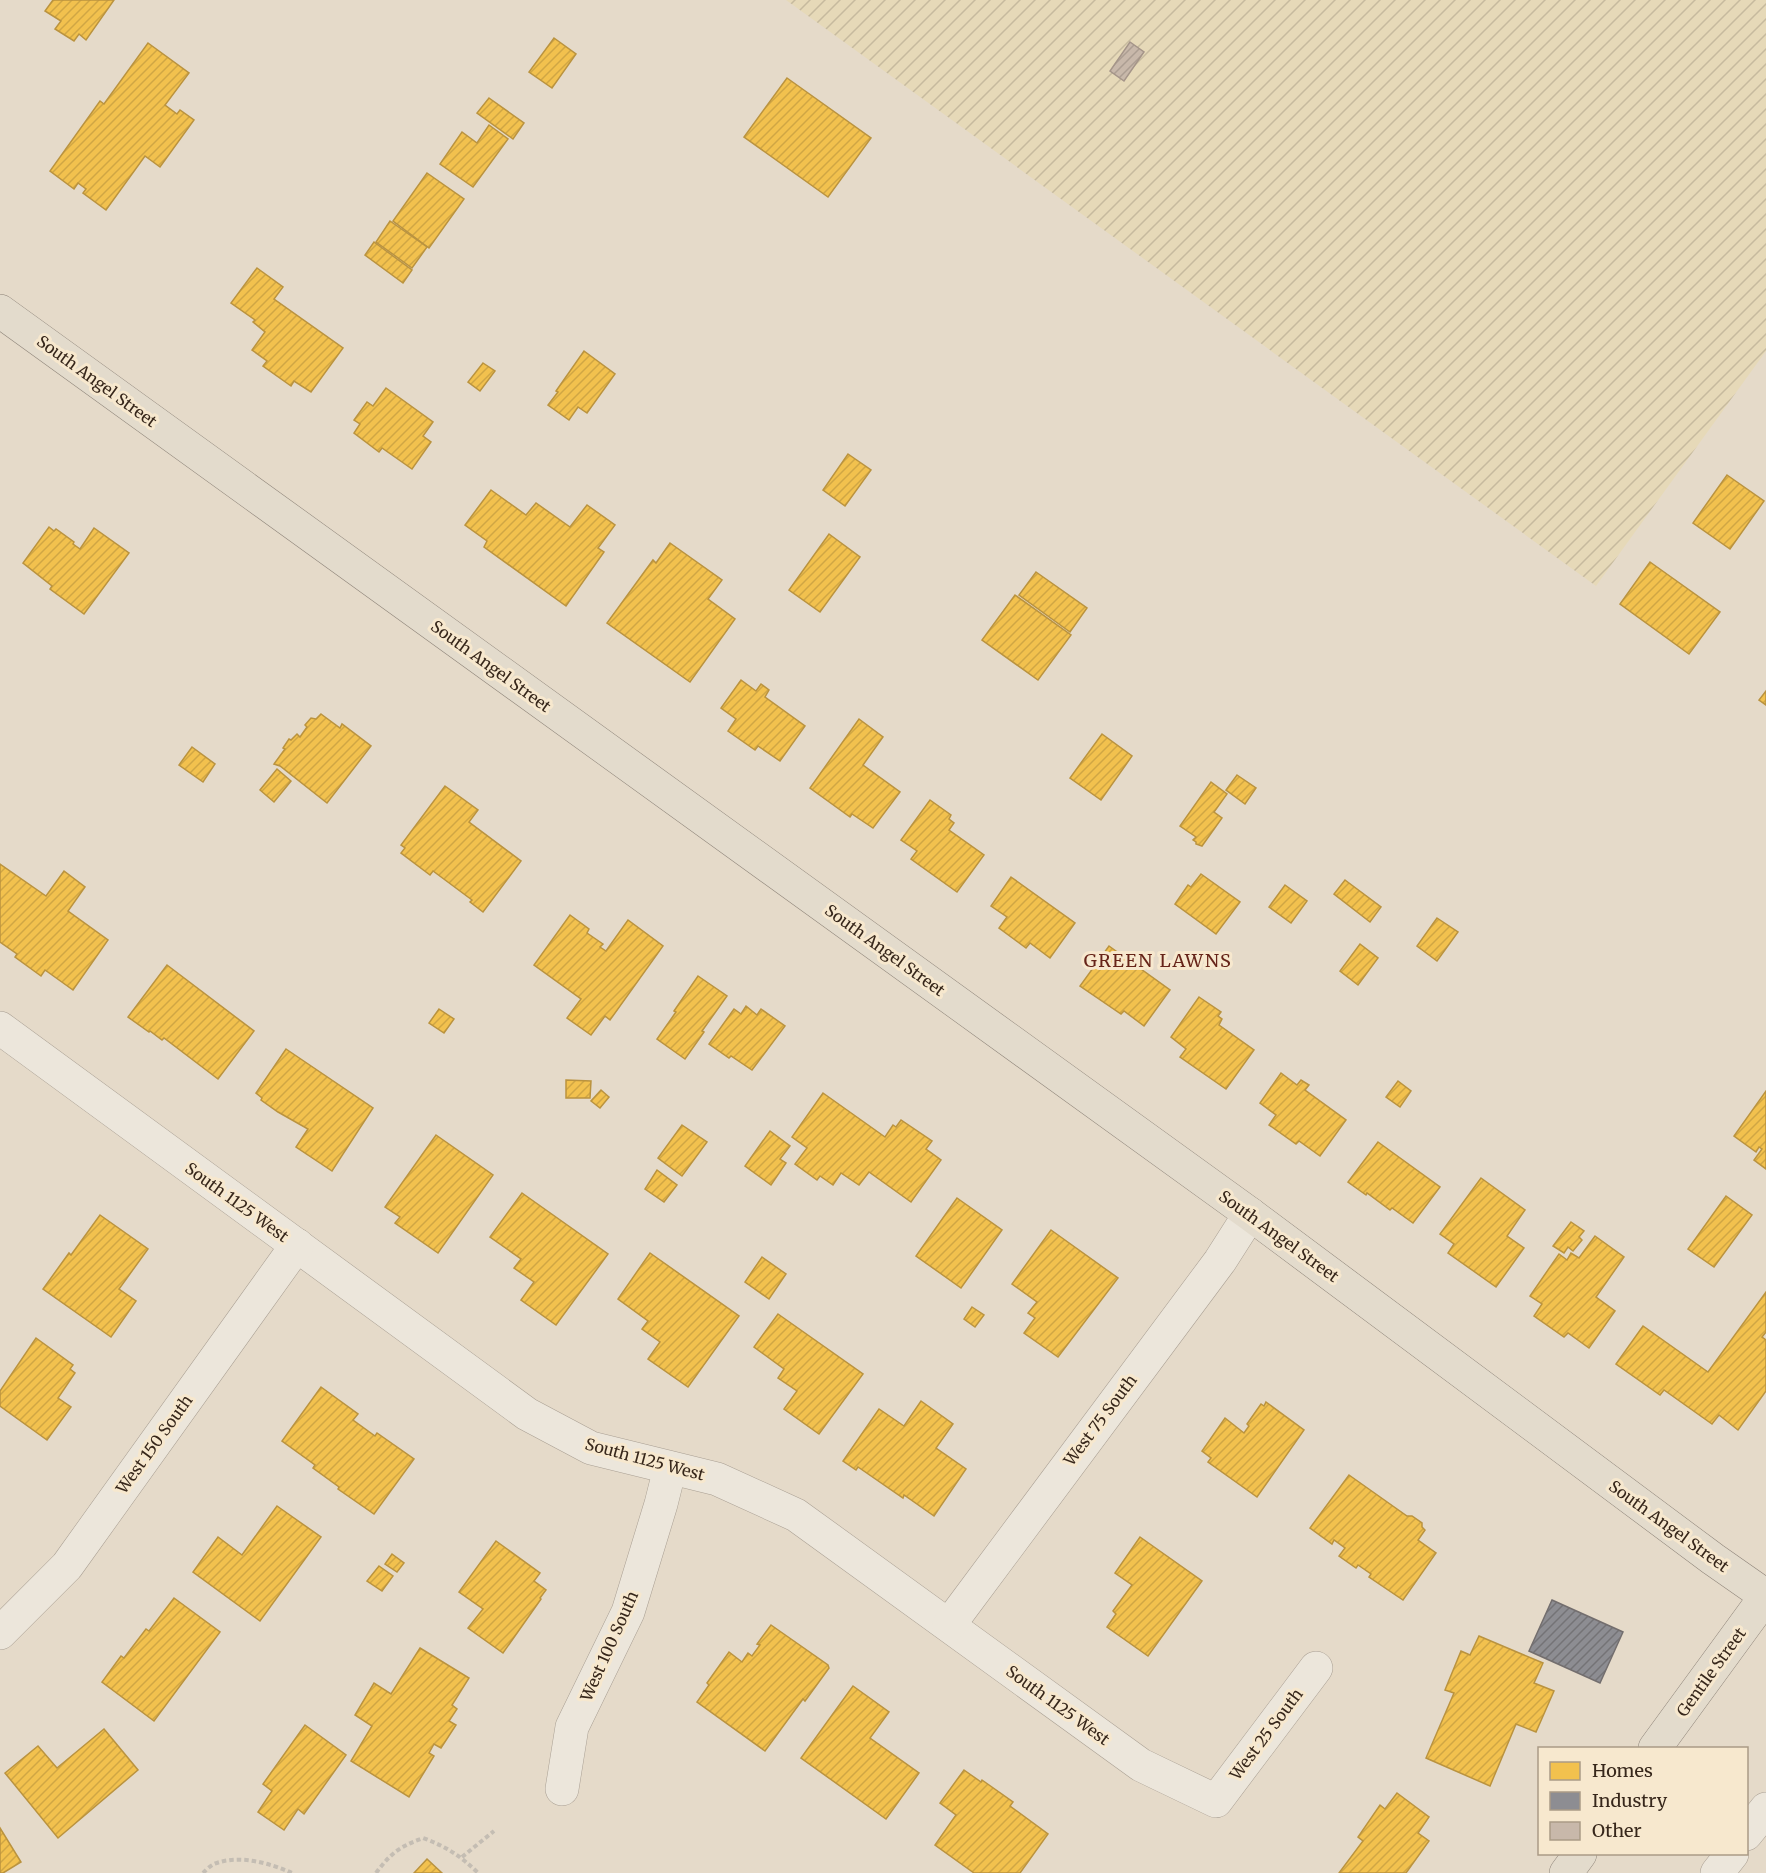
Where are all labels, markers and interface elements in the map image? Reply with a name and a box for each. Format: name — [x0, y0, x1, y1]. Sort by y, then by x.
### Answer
street label: South Angel Street — [33, 331, 162, 432]
street label: South Angel Street — [427, 616, 556, 717]
street label: South Angel Street — [821, 900, 950, 1001]
district label: GREEN LAWNS — [1084, 949, 1232, 972]
street label: South 1125 West — [181, 1158, 293, 1247]
street label: South Angel Street — [1215, 1186, 1344, 1287]
street label: West 75 South — [1059, 1370, 1141, 1470]
street label: West 150 South — [111, 1390, 197, 1498]
street label: South 1125 West — [583, 1433, 708, 1485]
street label: South Angel Street — [1605, 1476, 1734, 1577]
street label: West 100 South — [575, 1588, 642, 1705]
street label: Gentile Street — [1672, 1623, 1750, 1720]
street label: South 1125 West — [1002, 1661, 1114, 1750]
street label: West 25 South — [1225, 1684, 1307, 1784]
legend — [1538, 1747, 1748, 1855]
text: Homes — [1592, 1759, 1653, 1782]
text: Industry — [1592, 1789, 1668, 1812]
text: Other — [1592, 1819, 1642, 1842]

